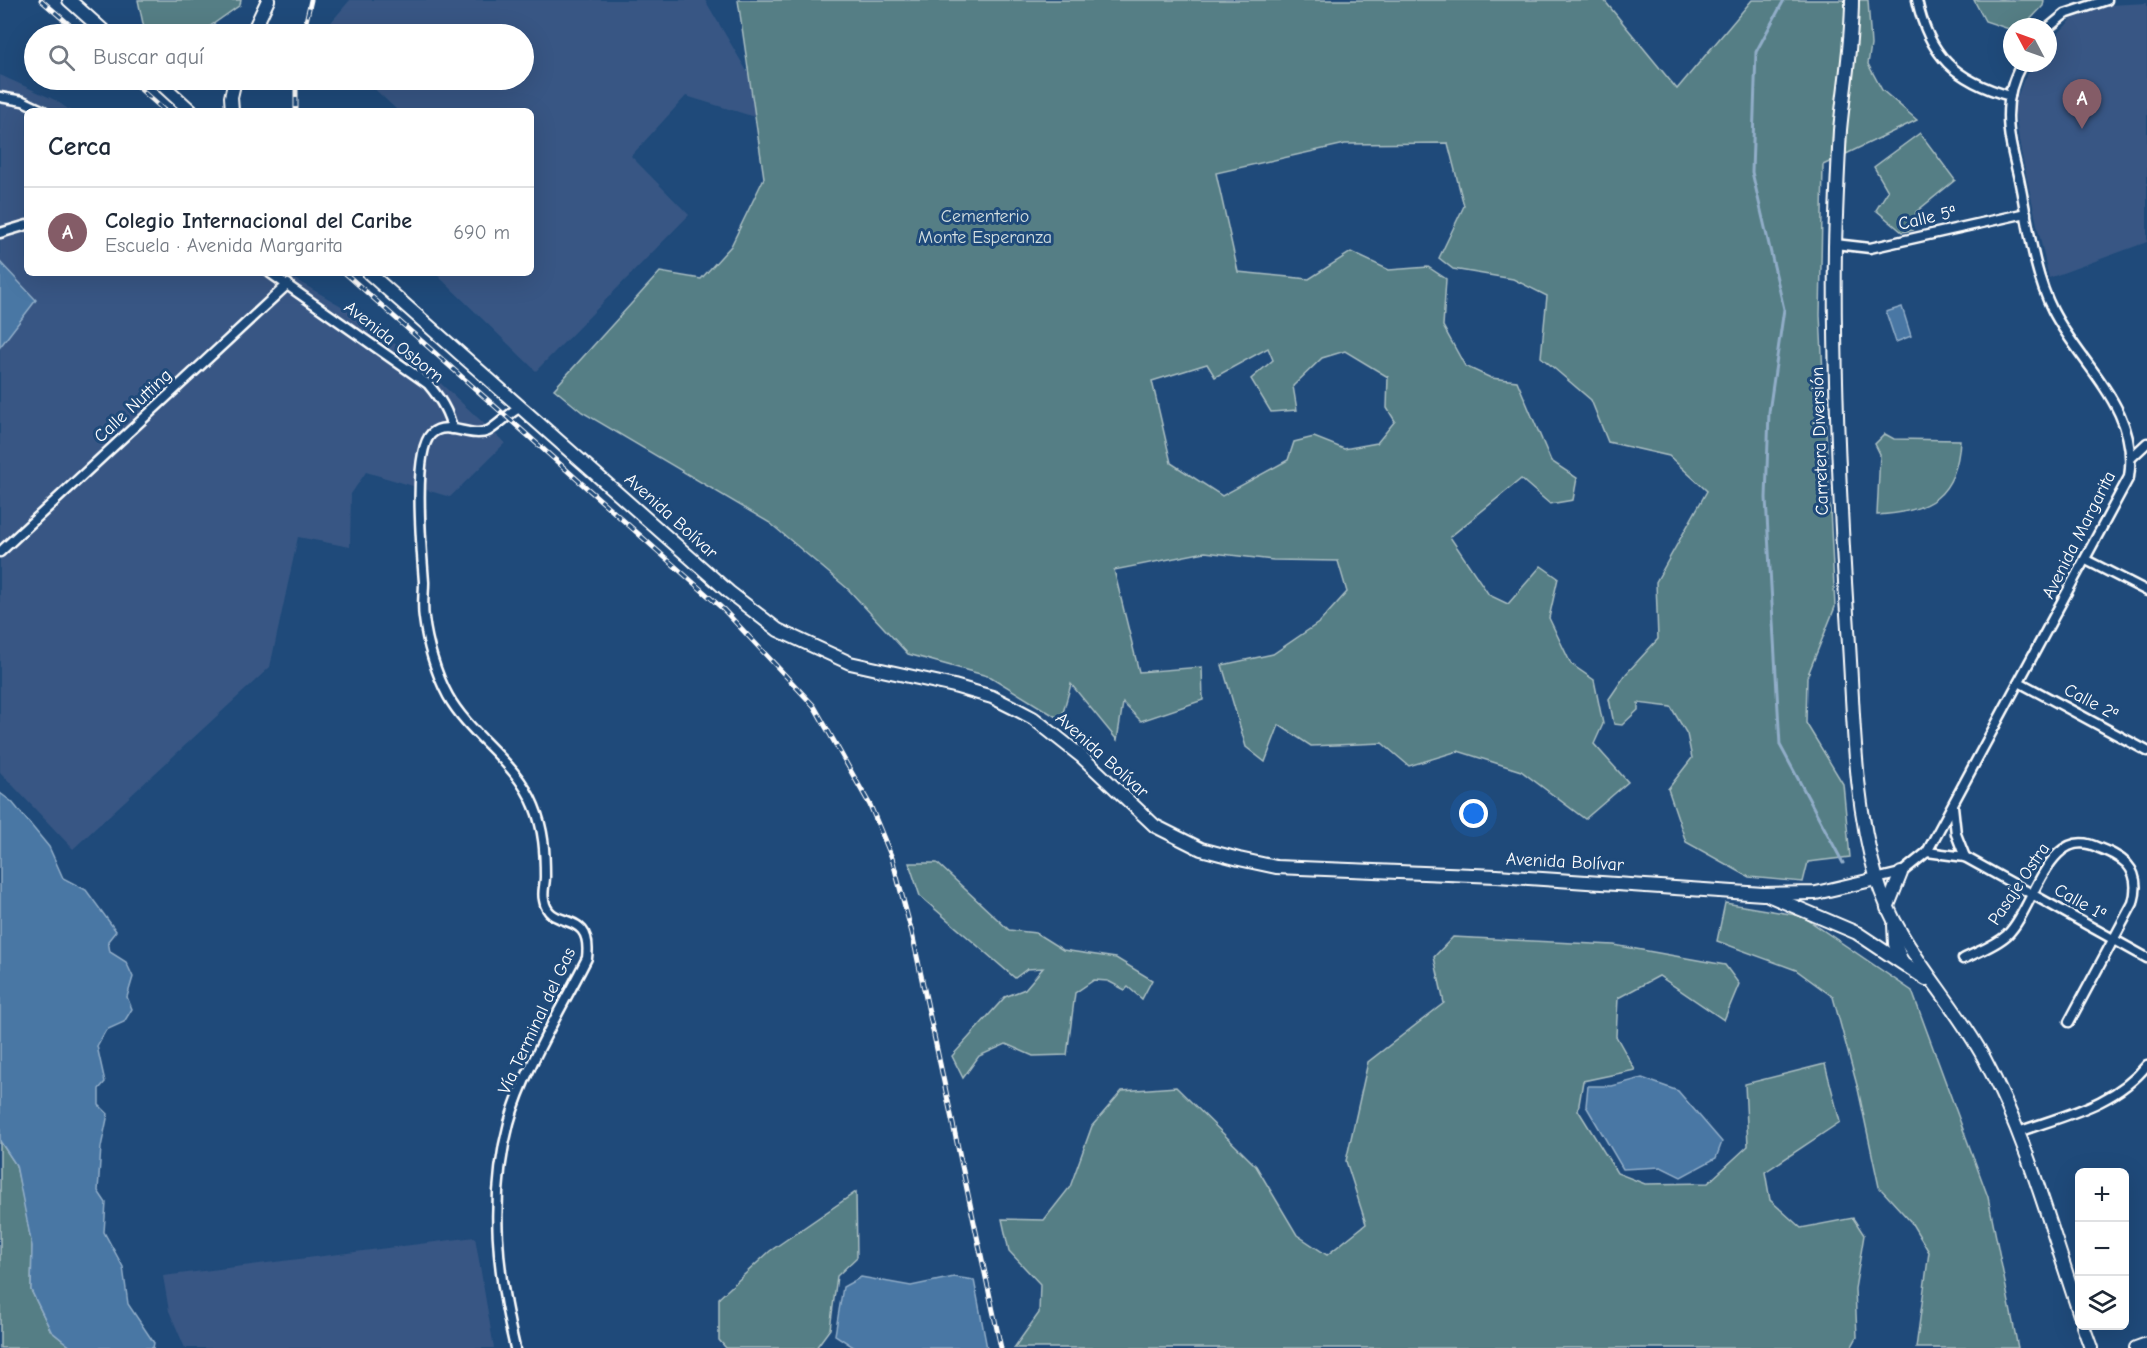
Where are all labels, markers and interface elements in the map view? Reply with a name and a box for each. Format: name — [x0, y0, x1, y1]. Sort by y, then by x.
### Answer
north arrow — [2003, 18, 2057, 72]
search box — [24, 24, 534, 90]
icon: search — [45, 41, 78, 74]
text: Buscar aquí — [93, 44, 204, 70]
pin: A — [2062, 80, 2102, 129]
text: Cerca — [48, 132, 112, 162]
street label: Calle 5ª — [1896, 201, 1958, 235]
park label: Cementerio Monte Esperanza — [918, 206, 1052, 248]
text: Colegio Internacional del Caribe — [105, 208, 412, 234]
text: A — [62, 221, 73, 244]
text: 690 m — [453, 221, 510, 244]
text: Escuela · Avenida Margarita — [105, 234, 343, 257]
street label: Avenida Osborn — [340, 297, 448, 387]
street label: Calle Nutting — [90, 365, 176, 447]
street label: Carretera Diversión — [1807, 366, 1833, 516]
street label: Avenida Margarita — [2038, 468, 2120, 602]
street label: Avenida Bolívar — [620, 469, 722, 564]
street label: Calle 2ª — [2060, 679, 2122, 725]
street label: Avenida Bolívar — [1051, 708, 1153, 803]
your location — [1459, 799, 1488, 828]
street label: Pasaje Ostra — [1984, 839, 2054, 929]
street label: Avenida Bolívar — [1506, 848, 1625, 876]
street label: Calle 1ª — [2050, 879, 2110, 925]
street label: Vía Terminal del Gas — [494, 944, 580, 1098]
map controls — [2075, 1168, 2129, 1330]
button: + — [2075, 1168, 2129, 1222]
button: − — [2075, 1222, 2129, 1276]
button: layers — [2075, 1276, 2129, 1330]

